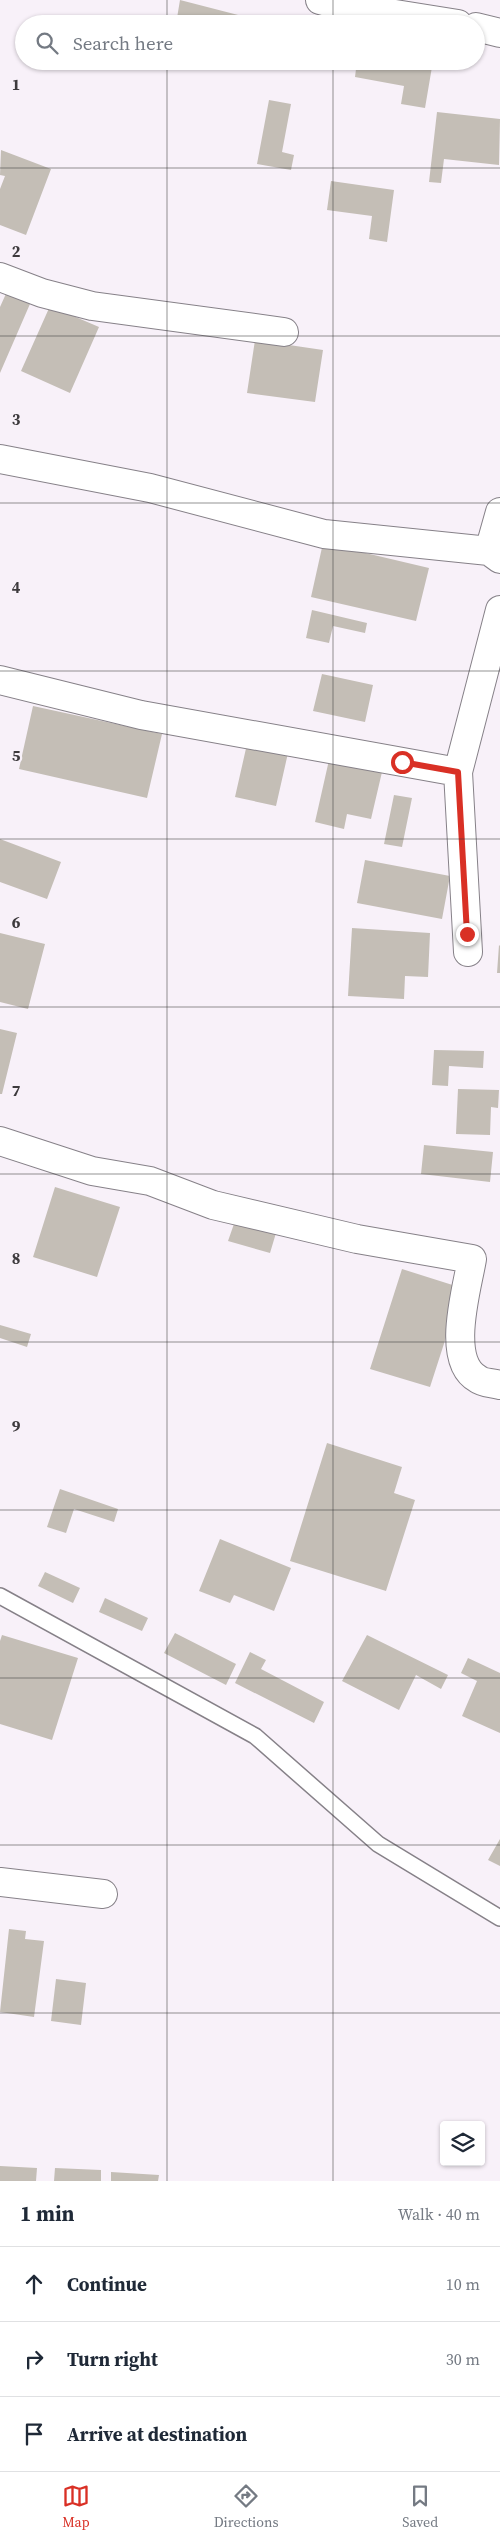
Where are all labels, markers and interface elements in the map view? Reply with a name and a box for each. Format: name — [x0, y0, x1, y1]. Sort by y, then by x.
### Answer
search box — [15, 15, 485, 70]
icon: search — [33, 29, 61, 57]
text: Search here — [73, 30, 173, 56]
text: 1 — [12, 73, 20, 95]
text: 2 — [12, 240, 21, 262]
text: 3 — [12, 408, 21, 430]
text: 4 — [12, 576, 21, 598]
text: 5 — [12, 744, 21, 766]
route start — [391, 751, 414, 774]
text: 6 — [12, 911, 21, 933]
route end — [456, 923, 479, 946]
text: 7 — [12, 1079, 21, 1101]
text: 8 — [12, 1247, 20, 1269]
text: 9 — [12, 1415, 21, 1437]
map controls — [440, 2121, 485, 2166]
button: layers — [440, 2121, 485, 2166]
text: 1 min — [20, 2199, 75, 2228]
text: Walk · 40 m — [398, 2203, 480, 2225]
icon: ahead — [20, 2270, 48, 2298]
text: Continue — [67, 2271, 147, 2297]
text: 10 m — [446, 2273, 480, 2295]
icon: right — [20, 2345, 48, 2373]
text: Turn right — [67, 2346, 158, 2372]
text: 30 m — [446, 2348, 480, 2370]
icon: arrive — [20, 2420, 48, 2448]
text: Arrive at destination — [67, 2421, 247, 2447]
tab: Map — [62, 2482, 90, 2532]
tab: Directions — [214, 2482, 278, 2532]
tab: Saved — [402, 2482, 438, 2532]

